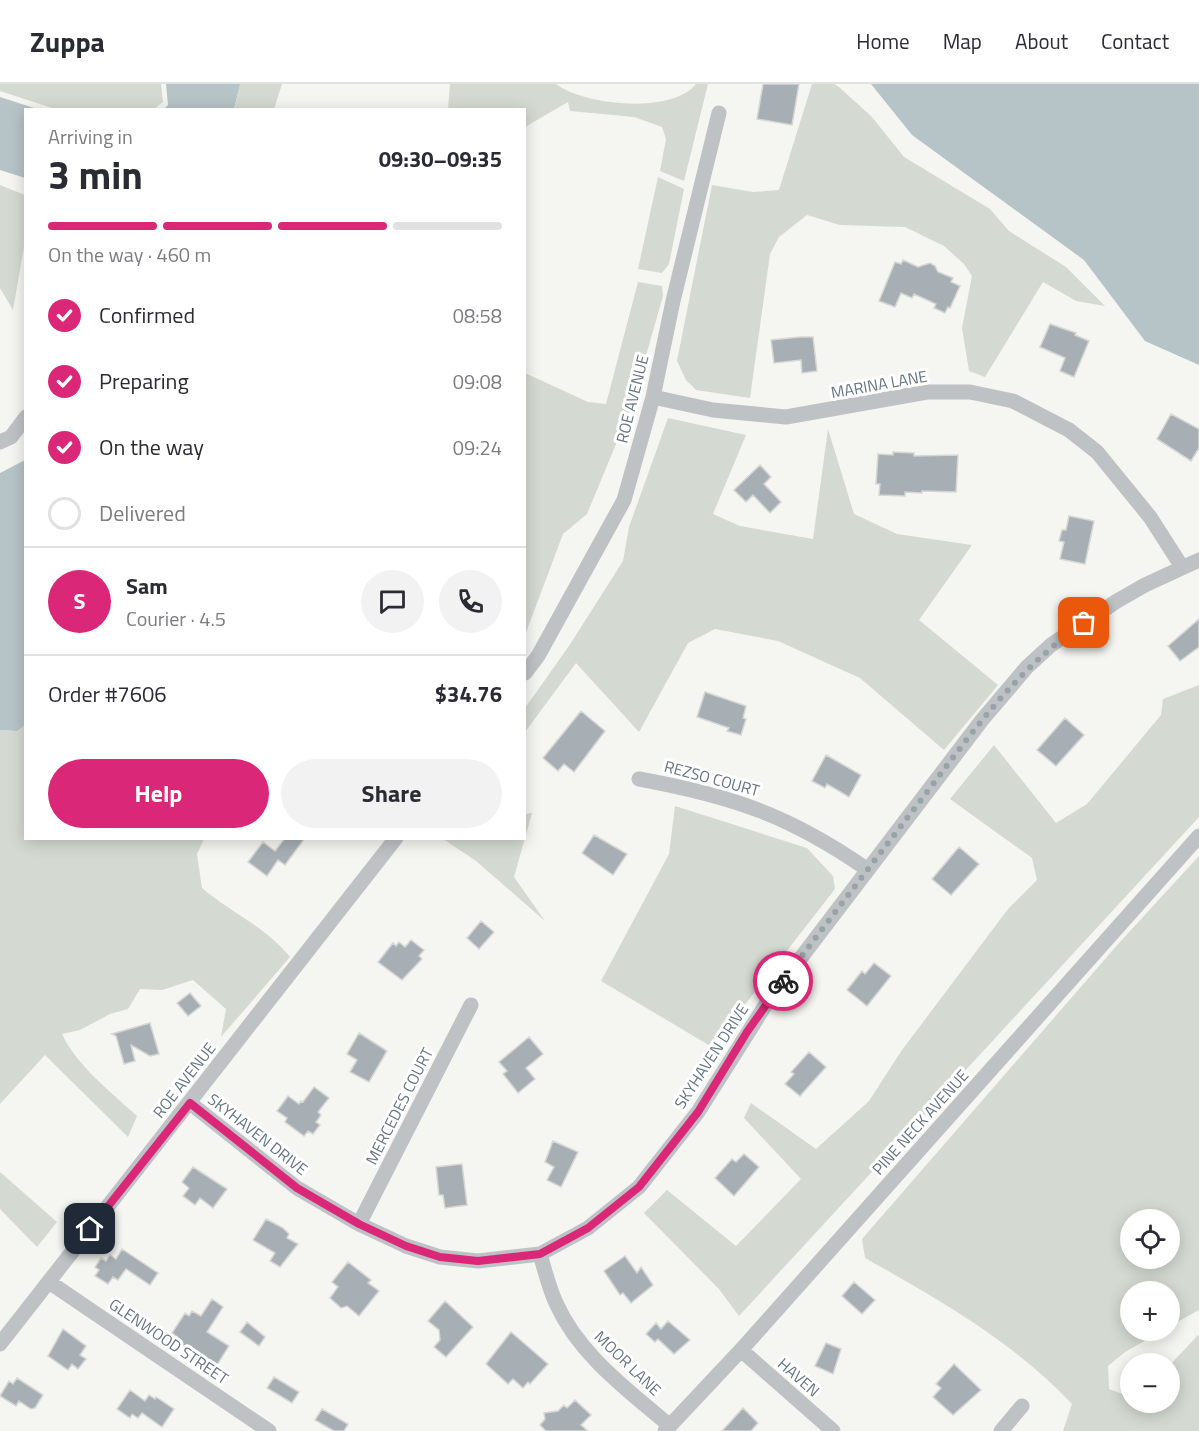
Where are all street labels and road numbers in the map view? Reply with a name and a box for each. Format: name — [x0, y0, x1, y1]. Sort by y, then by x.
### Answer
street label: ROE AVENUE — [609, 352, 655, 446]
street label: MARINA LANE — [829, 364, 929, 404]
street label: REZSO COURT — [662, 754, 763, 802]
street label: SKYHAVEN DRIVE — [668, 999, 754, 1113]
street label: ROE AVENUE — [147, 1037, 221, 1123]
street label: MERCEDES COURT — [359, 1043, 439, 1169]
street label: PINE NECK AVENUE — [866, 1064, 974, 1180]
street label: SKYHAVEN DRIVE — [203, 1087, 313, 1181]
street label: GLENWOOD STREET — [105, 1292, 234, 1390]
street label: MOOR LANE — [589, 1325, 667, 1401]
street label: HAVEN — [773, 1352, 825, 1402]

